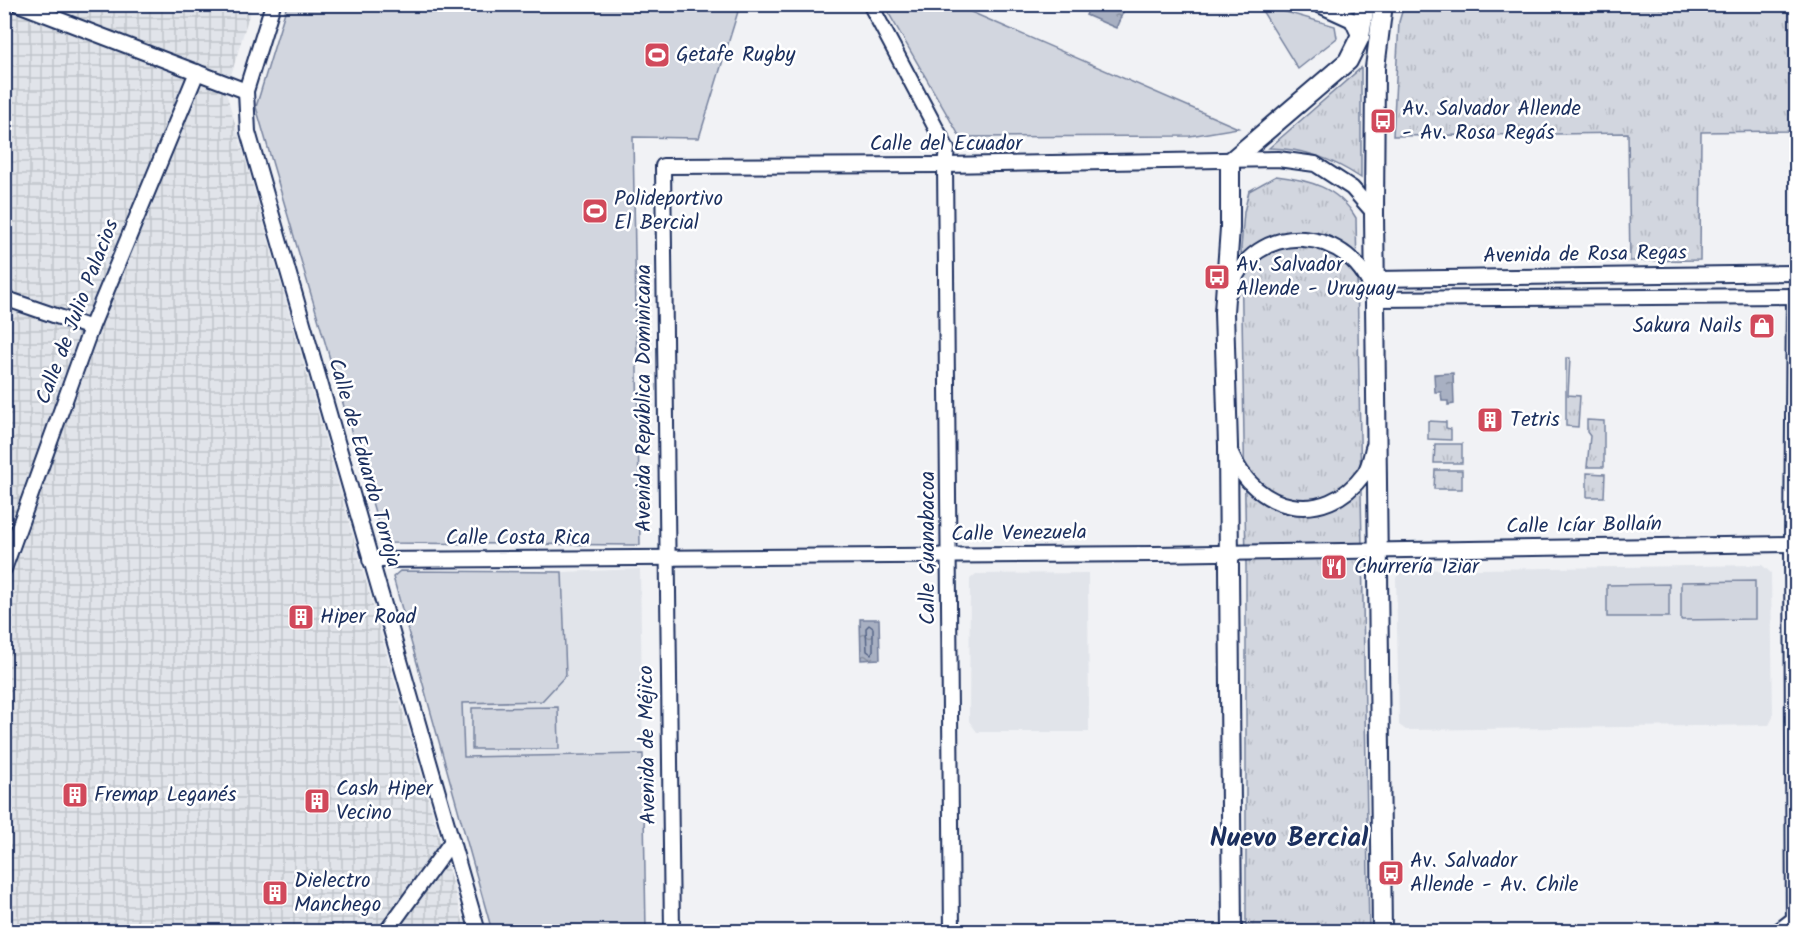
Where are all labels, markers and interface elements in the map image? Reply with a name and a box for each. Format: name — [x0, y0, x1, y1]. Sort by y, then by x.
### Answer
place label: Getafe Rugby — [676, 39, 795, 72]
sports icon: Getafe Rugby — [642, 40, 672, 70]
place label: Av. Salvador Allende - Av. Rosa Regás — [1402, 93, 1581, 150]
bus stop icon: Av. Salvador Allende - Av. Rosa Regás — [1368, 106, 1398, 136]
street label: Calle del Ecuador — [870, 128, 1023, 161]
place label: Polideportivo El Bercial — [614, 183, 723, 240]
sports icon: Polideportivo El Bercial — [580, 196, 610, 226]
street label: Calle de Julio Palacios — [27, 215, 129, 409]
street label: Avenida de Rosa Regas — [1483, 237, 1687, 273]
place label: Av. Salvador Allende - Uruguay — [1236, 249, 1396, 306]
bus stop icon: Av. Salvador Allende - Uruguay — [1202, 262, 1232, 292]
street label: Avenida República Dominicana — [628, 264, 661, 532]
place label: Sakura Nails — [1633, 310, 1742, 343]
shop icon: Sakura Nails — [1747, 311, 1777, 341]
street label: Calle de Eduardo Torroja — [318, 354, 410, 572]
place label: Tetris — [1510, 404, 1560, 437]
building icon: Tetris — [1475, 405, 1505, 435]
street label: Calle Guanabacoa — [912, 471, 945, 625]
street label: Calle Icíar Bollaín — [1506, 508, 1662, 544]
street label: Calle Venezuela — [951, 516, 1087, 552]
street label: Calle Costa Rica — [446, 522, 590, 555]
place label: Churrería Iziar — [1354, 551, 1480, 584]
restaurant icon: Churrería Iziar — [1319, 552, 1349, 582]
place label: Hiper Road — [320, 601, 417, 634]
building icon: Hiper Road — [286, 602, 316, 632]
street label: Avenida de Méjico — [630, 665, 666, 825]
place label: Cash Hiper Vecino — [336, 773, 434, 830]
place label: Fremap Leganés — [94, 779, 237, 812]
building icon: Fremap Leganés — [60, 780, 90, 810]
building icon: Cash Hiper Vecino — [302, 786, 332, 816]
district label: Nuevo Bercial — [1210, 817, 1369, 860]
place label: Av. Salvador Allende - Av. Chile — [1410, 845, 1579, 902]
bus stop icon: Av. Salvador Allende - Av. Chile — [1376, 858, 1406, 888]
place label: Dielectro Manchego — [294, 865, 381, 922]
building icon: Dielectro Manchego — [260, 878, 290, 908]

